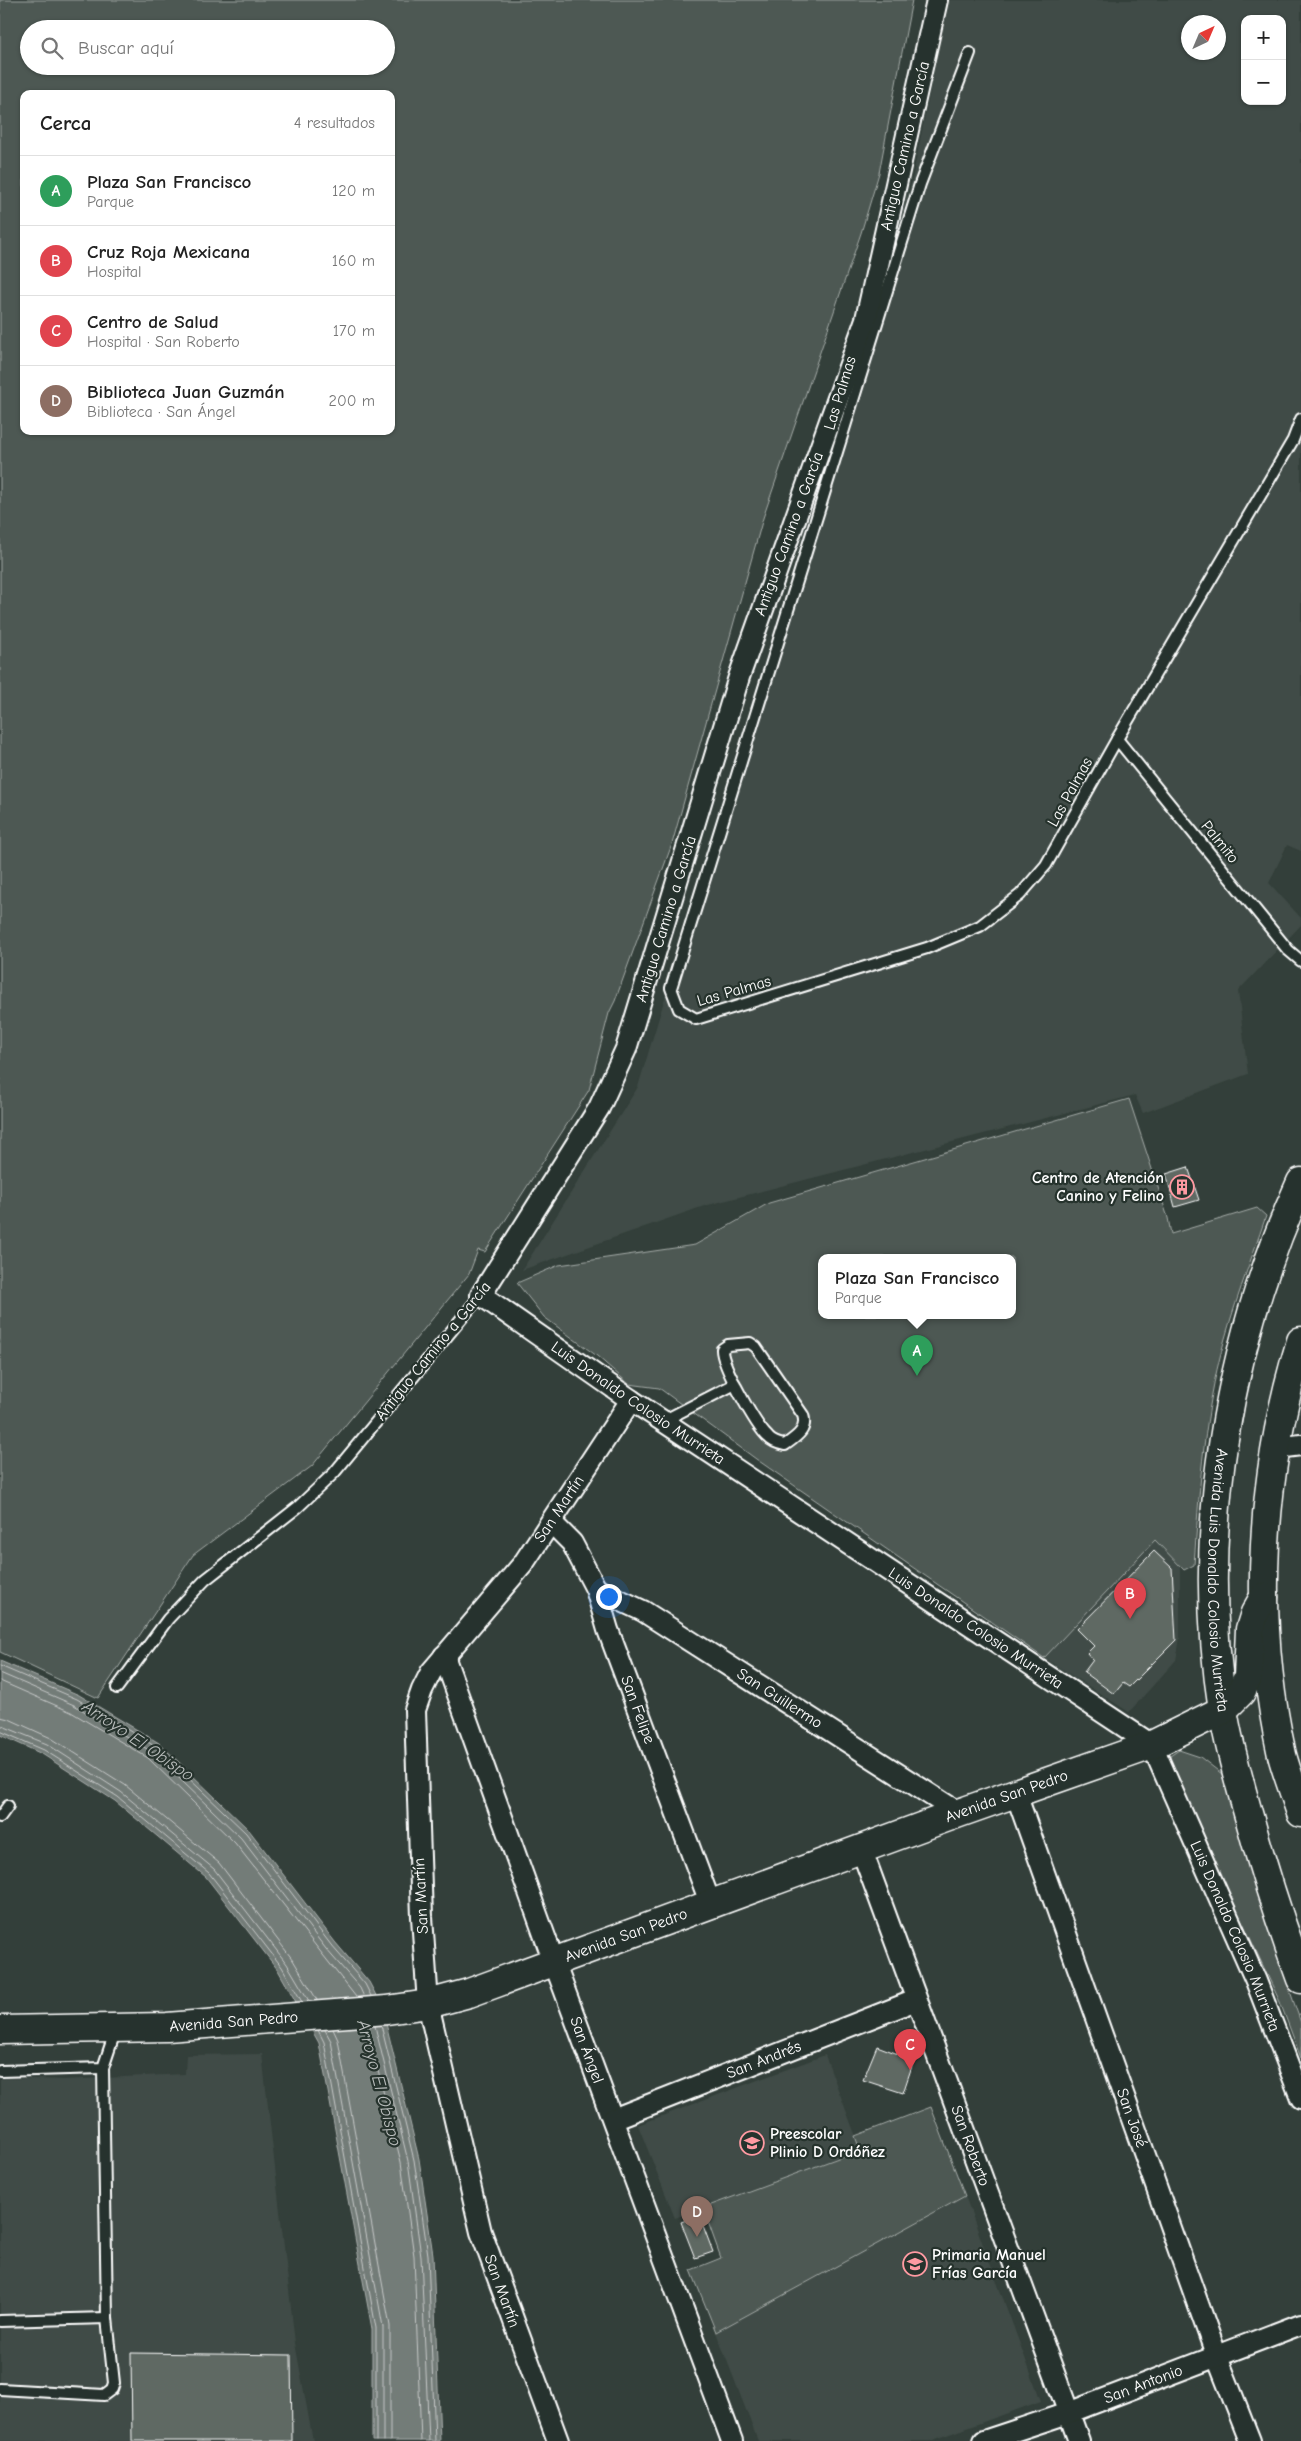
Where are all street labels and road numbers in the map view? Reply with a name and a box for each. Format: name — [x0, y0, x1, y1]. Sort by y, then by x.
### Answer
street label: Antiguo Camino a García — [877, 60, 933, 232]
street label: Las Palmas — [820, 354, 860, 432]
street label: Antiguo Camino a García — [751, 450, 827, 618]
street label: Las Palmas — [1044, 754, 1097, 830]
street label: Palmito — [1197, 817, 1243, 867]
street label: Antiguo Camino a García — [632, 834, 700, 1004]
street label: Las Palmas — [695, 972, 773, 1010]
street label: Antiguo Camino a García — [372, 1278, 494, 1424]
street label: Luis Donaldo Colosio Murrieta — [548, 1338, 728, 1468]
street label: Avenida Luis Donaldo Colosio Murrieta — [1204, 1447, 1232, 1713]
street label: San Martín — [531, 1472, 588, 1546]
street label: Luis Donaldo Colosio Murrieta — [885, 1564, 1067, 1693]
street label: San Guillermo — [734, 1664, 826, 1732]
street label: San Felipe — [617, 1673, 659, 1746]
street label: Avenida San Pedro — [943, 1766, 1070, 1826]
street label: Luis Donaldo Colosio Murrieta — [1186, 1838, 1284, 2034]
street label: San Martín — [410, 1857, 432, 1935]
street label: Avenida San Pedro — [563, 1905, 690, 1966]
street label: Avenida San Pedro — [169, 2008, 299, 2036]
street label: San Ángel — [566, 2014, 607, 2086]
street label: San Andrés — [724, 2037, 804, 2083]
street label: San José — [1113, 2086, 1151, 2150]
street label: San Roberto — [947, 2103, 993, 2189]
street label: San Martín — [480, 2252, 524, 2330]
street label: San Antonio — [1101, 2361, 1185, 2408]

